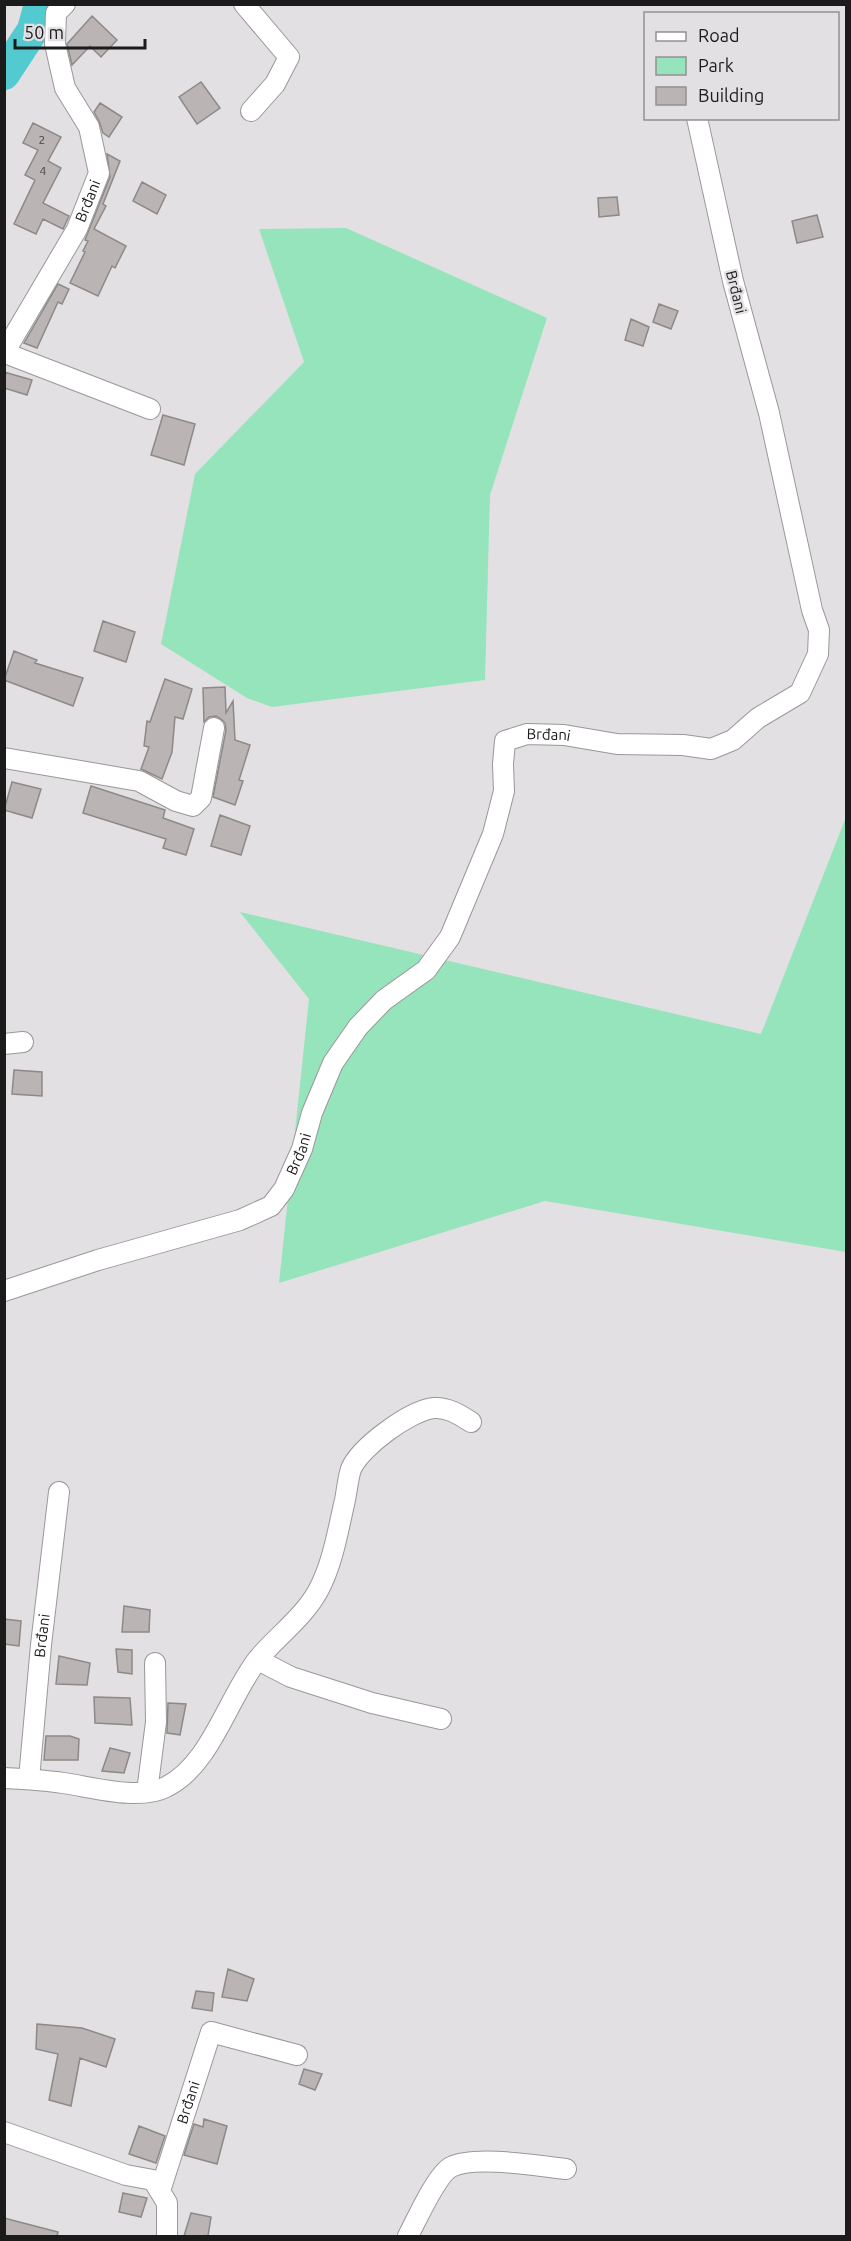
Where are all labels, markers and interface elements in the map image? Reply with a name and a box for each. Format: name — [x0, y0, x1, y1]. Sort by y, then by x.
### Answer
scale bar — [15, 12, 146, 50]
legend — [644, 12, 839, 120]
text: 50 m — [24, 22, 64, 42]
text: Road — [698, 25, 740, 45]
text: Park — [698, 55, 734, 75]
text: Building — [698, 85, 764, 105]
house number: 2 — [39, 133, 45, 146]
house number: 4 — [40, 164, 47, 177]
street label: Brđani — [72, 177, 103, 224]
street label: Brđani — [723, 269, 750, 315]
street label: Brđani — [527, 725, 572, 744]
street label: Brđani — [282, 1131, 314, 1178]
street label: Brđani — [31, 1613, 53, 1658]
street label: Brđani — [173, 2079, 203, 2126]

